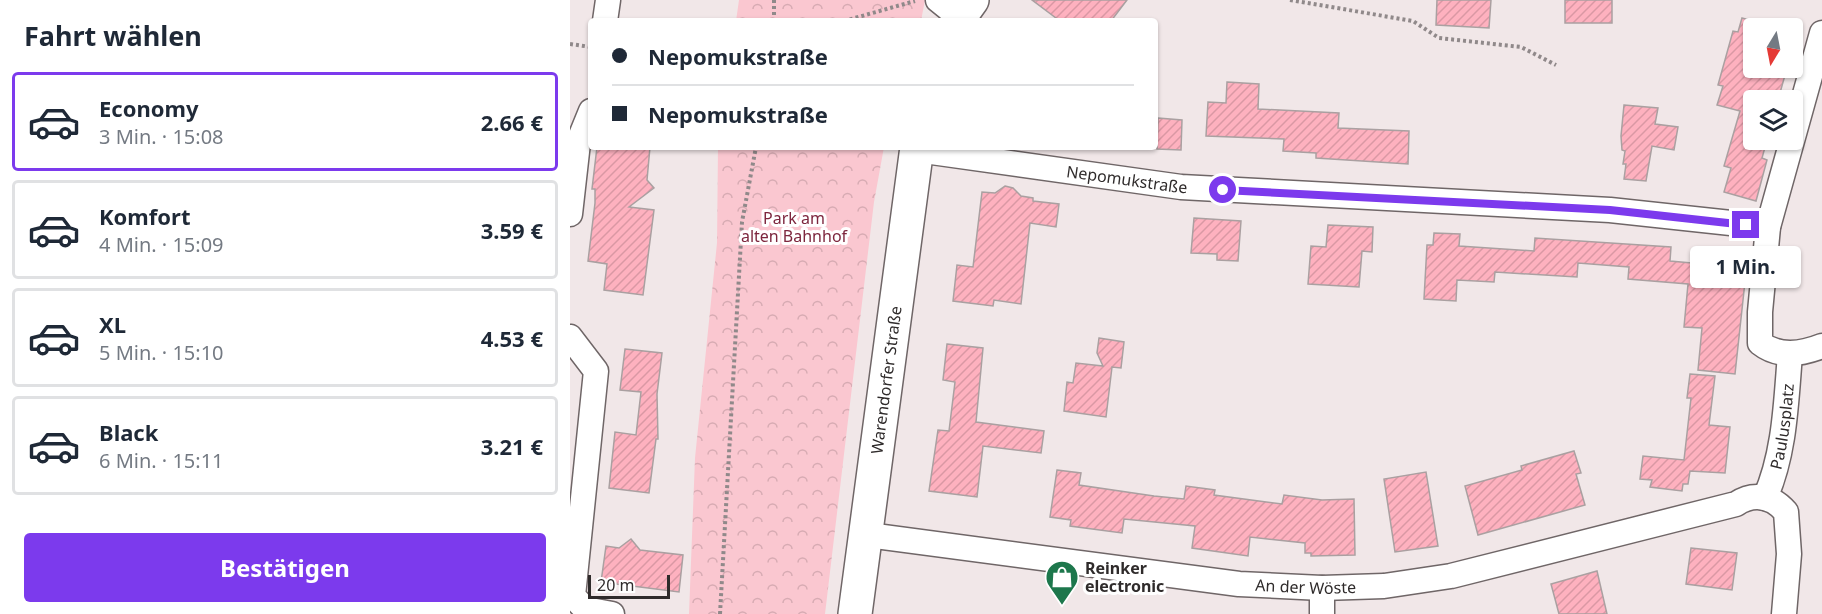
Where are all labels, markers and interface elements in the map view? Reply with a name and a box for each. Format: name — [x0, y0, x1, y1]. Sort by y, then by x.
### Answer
text: Fahrt wählen — [24, 17, 202, 54]
north arrow — [1743, 18, 1803, 78]
map controls — [1743, 18, 1803, 150]
text: Nepomukstraße — [648, 41, 828, 71]
button: layers — [1743, 90, 1803, 150]
text: Economy — [99, 93, 198, 123]
icon: car — [27, 95, 81, 149]
text: Nepomukstraße — [648, 99, 828, 129]
text: 2.66 € — [481, 107, 543, 137]
text: 3 Min. · 15:08 — [99, 123, 224, 150]
street label: Nepomukstraße — [1065, 160, 1188, 198]
route start — [1209, 176, 1236, 203]
text: Komfort — [99, 201, 190, 231]
icon: car — [27, 203, 81, 257]
park label: Park am alten Bahnhof — [741, 207, 849, 247]
route end — [1732, 211, 1759, 238]
text: 3.59 € — [481, 215, 543, 245]
text: 4 Min. · 15:09 — [99, 231, 224, 258]
callout: 1 Min. — [1690, 246, 1802, 288]
text: 1 Min. — [1715, 253, 1776, 280]
street label: Warendorfer Straße — [865, 305, 907, 455]
text: XL — [99, 309, 126, 339]
icon: car — [27, 311, 81, 365]
text: 4.53 € — [481, 323, 543, 353]
text: 5 Min. · 15:10 — [99, 339, 224, 366]
street label: Paulusplatz — [1765, 383, 1799, 472]
text: Black — [99, 417, 158, 447]
icon: car — [27, 419, 81, 473]
text: 3.21 € — [481, 431, 543, 461]
text: 6 Min. · 15:11 — [99, 447, 224, 474]
button: Bestätigen — [24, 533, 546, 602]
place label: Reinker electronic — [1085, 557, 1164, 597]
shop icon: Reinker electronic — [1044, 559, 1080, 606]
scale bar — [588, 572, 670, 600]
text: 20 m — [597, 574, 634, 596]
street label: An der Wöste — [1255, 574, 1356, 599]

